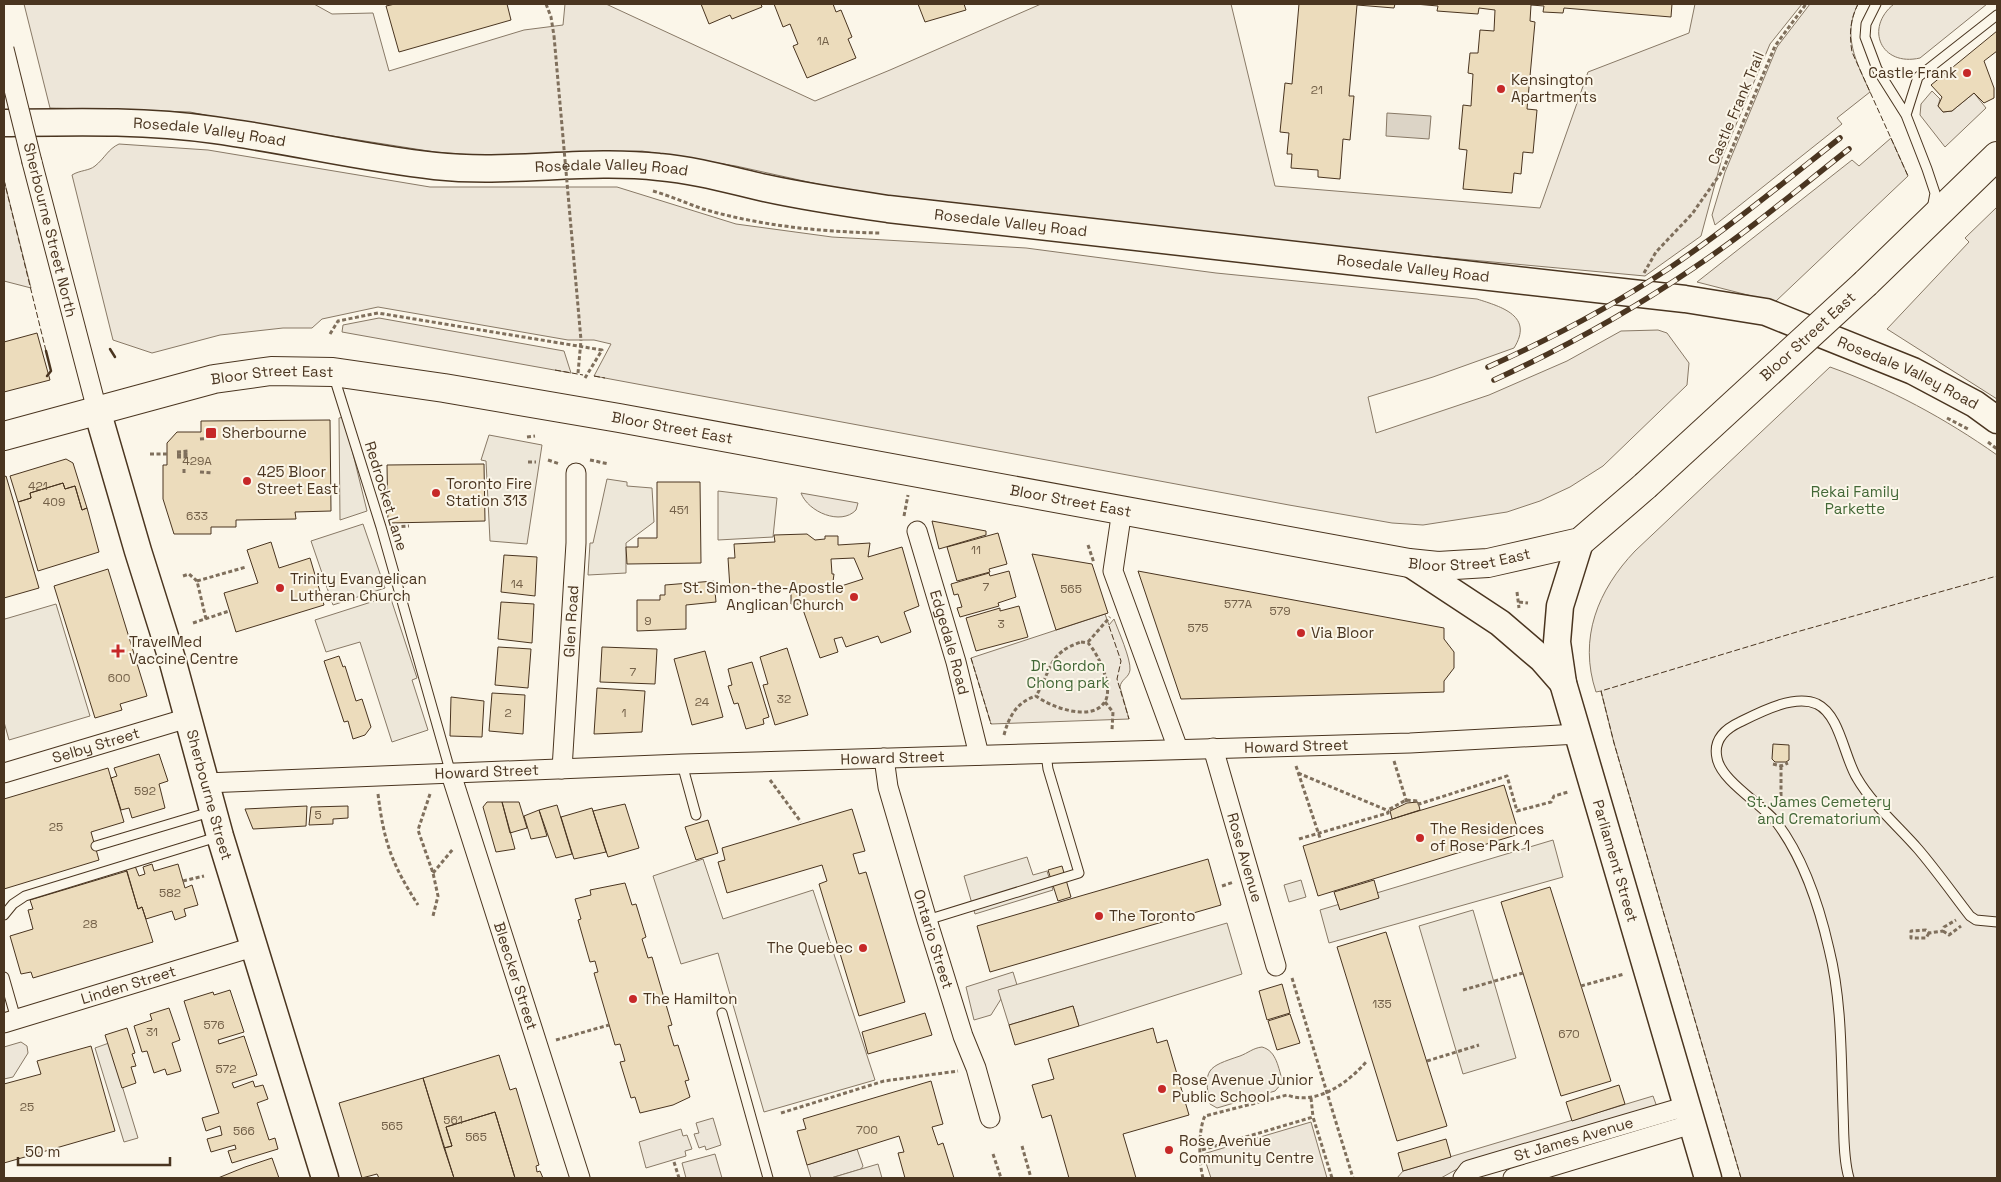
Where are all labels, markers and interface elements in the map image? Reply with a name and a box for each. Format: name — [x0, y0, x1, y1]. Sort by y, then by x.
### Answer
house number: 1A — [817, 33, 830, 49]
street label: Castle Frank Trail — [1703, 48, 1768, 167]
place label: Castle Frank — [1868, 63, 1957, 82]
marker: Castle Frank — [1961, 67, 1973, 79]
place label: Kensington Apartments — [1511, 70, 1597, 106]
house number: 21 — [1311, 82, 1323, 98]
marker: Kensington Apartments — [1495, 83, 1507, 95]
street label: Rosedale Valley Road — [133, 113, 287, 150]
street label: Sherbourne Street North — [20, 141, 81, 319]
street label: Rosedale Valley Road — [534, 155, 690, 180]
street label: Rosedale Valley Road — [933, 204, 1088, 240]
street label: Rosedale Valley Road — [1336, 250, 1491, 286]
street label: Bloor Street East — [1756, 287, 1859, 385]
street label: Rosedale Valley Road — [1835, 332, 1982, 413]
street label: Bloor Street East — [209, 361, 334, 388]
street label: Bloor Street East — [610, 407, 735, 448]
place label: Sherbourne — [222, 423, 307, 442]
marker: Sherbourne — [204, 426, 218, 440]
street label: Redrocket Lane — [361, 439, 412, 553]
house number: 429A — [182, 453, 212, 469]
place label: 425 Bloor Street East — [257, 462, 338, 498]
place label: Toronto Fire Station 313 — [446, 474, 532, 510]
marker: 425 Bloor Street East — [241, 475, 253, 487]
house number: 421 — [28, 478, 48, 494]
street label: Bloor Street East — [1008, 480, 1133, 521]
park label: Rekai Family Parkette — [1811, 482, 1899, 518]
marker: Toronto Fire Station 313 — [430, 487, 442, 499]
house number: 409 — [43, 494, 65, 510]
house number: 451 — [669, 502, 689, 518]
house number: 633 — [186, 508, 208, 524]
house number: 11 — [971, 542, 981, 558]
street label: Bloor Street East — [1407, 544, 1532, 575]
place label: Trinity Evangelican Lutheran Church — [290, 569, 427, 605]
house number: 14 — [511, 576, 524, 592]
place label: St. Simon-the-Apostle Anglican Church — [683, 578, 844, 614]
house number: 7 — [983, 579, 990, 595]
house number: 565 — [1060, 581, 1082, 597]
marker: Trinity Evangelican Lutheran Church — [274, 582, 286, 594]
street label: Glen Road — [559, 585, 582, 658]
street label: Edgedale Road — [926, 587, 974, 697]
marker: St. Simon-the-Apostle Anglican Church — [848, 591, 860, 603]
house number: 577A — [1224, 596, 1253, 612]
house number: 579 — [1269, 603, 1291, 619]
house number: 9 — [644, 613, 652, 629]
house number: 3 — [997, 616, 1005, 632]
house number: 575 — [1187, 620, 1209, 636]
place label: Via Bloor — [1311, 623, 1375, 642]
marker: Via Bloor — [1295, 627, 1307, 639]
place label: TravelMed Vaccine Centre — [129, 632, 238, 668]
marker: TravelMed Vaccine Centre — [111, 644, 125, 658]
park label: Dr. Gordon Chong park — [1027, 656, 1109, 692]
house number: 7 — [630, 664, 637, 680]
house number: 600 — [108, 670, 130, 686]
house number: 32 — [777, 691, 791, 707]
house number: 24 — [695, 694, 710, 710]
house number: 2 — [504, 705, 512, 721]
house number: 1 — [621, 705, 627, 721]
street label: Selby Street — [50, 723, 142, 767]
street label: Sherbourne Street — [183, 727, 237, 862]
street label: Howard Street — [1244, 735, 1349, 757]
street label: Howard Street — [840, 746, 945, 768]
street label: Howard Street — [434, 760, 539, 783]
house number: 592 — [134, 783, 156, 799]
park label: St. James Cemetery and Crematorium — [1747, 792, 1891, 828]
street label: Parliament Street — [1589, 797, 1643, 924]
house number: 5 — [314, 807, 322, 823]
street label: Rose Avenue — [1223, 810, 1267, 904]
house number: 25 — [49, 819, 63, 835]
place label: The Residences of Rose Park 1 — [1430, 819, 1544, 855]
marker: The Residences of Rose Park 1 — [1414, 832, 1426, 844]
house number: 582 — [159, 885, 181, 901]
street label: Ontario Street — [910, 887, 958, 991]
place label: The Toronto — [1109, 906, 1196, 925]
marker: The Toronto — [1093, 910, 1105, 922]
house number: 28 — [83, 916, 97, 932]
street label: Bleecker Street — [490, 919, 542, 1032]
place label: The Quebec — [767, 938, 853, 957]
marker: The Quebec — [857, 942, 869, 954]
street label: Linden Street — [78, 961, 178, 1008]
place label: The Hamilton — [643, 989, 738, 1008]
marker: The Hamilton — [627, 993, 639, 1005]
house number: 135 — [1372, 996, 1392, 1012]
house number: 576 — [203, 1017, 225, 1033]
house number: 31 — [146, 1024, 158, 1040]
house number: 670 — [1558, 1026, 1580, 1042]
house number: 572 — [216, 1061, 236, 1077]
place label: Rose Avenue Junior Public School — [1172, 1070, 1314, 1106]
marker: Rose Avenue Junior Public School — [1156, 1083, 1168, 1095]
house number: 25 — [20, 1099, 34, 1115]
house number: 561 — [443, 1112, 463, 1128]
street label: St James Avenue — [1512, 1112, 1635, 1165]
house number: 565 — [381, 1118, 403, 1134]
house number: 700 — [856, 1122, 878, 1138]
house number: 566 — [233, 1123, 255, 1139]
house number: 565 — [465, 1129, 487, 1145]
place label: Rose Avenue Community Centre — [1179, 1131, 1314, 1167]
scale bar — [18, 1134, 170, 1166]
text: 50 m — [25, 1142, 60, 1161]
marker: Rose Avenue Community Centre — [1163, 1144, 1175, 1156]

